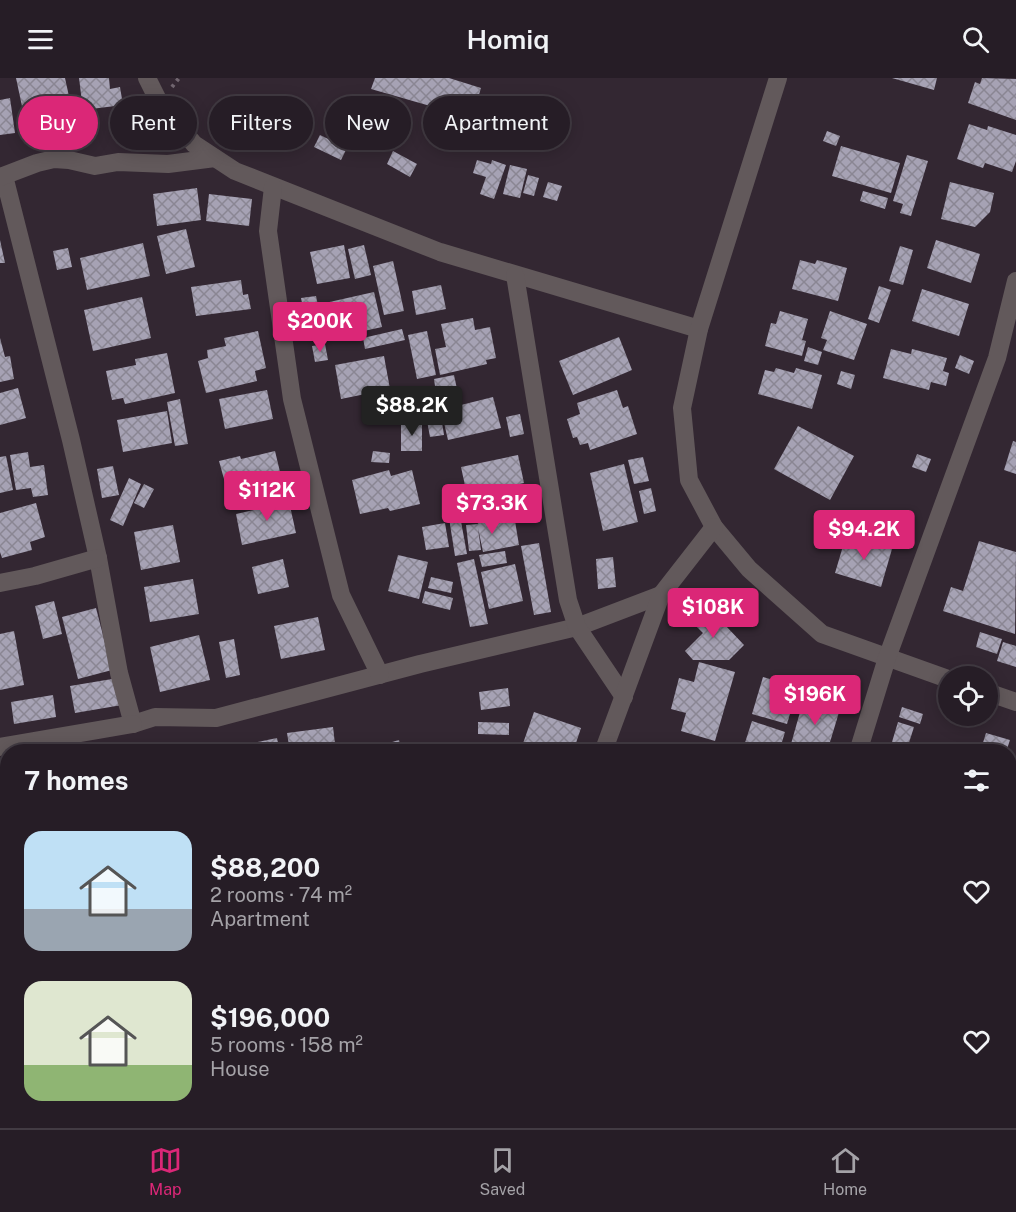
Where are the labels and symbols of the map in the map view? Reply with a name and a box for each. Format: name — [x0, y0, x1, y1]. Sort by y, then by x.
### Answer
pin: $200K — [278, 302, 362, 353]
pin: $88.2K — [363, 386, 461, 437]
pin: $112K — [225, 471, 309, 522]
pin: $73.3K — [443, 484, 541, 535]
pin: $94.2K — [815, 510, 913, 561]
pin: $108K — [671, 588, 755, 639]
pin: $196K — [773, 675, 857, 726]

